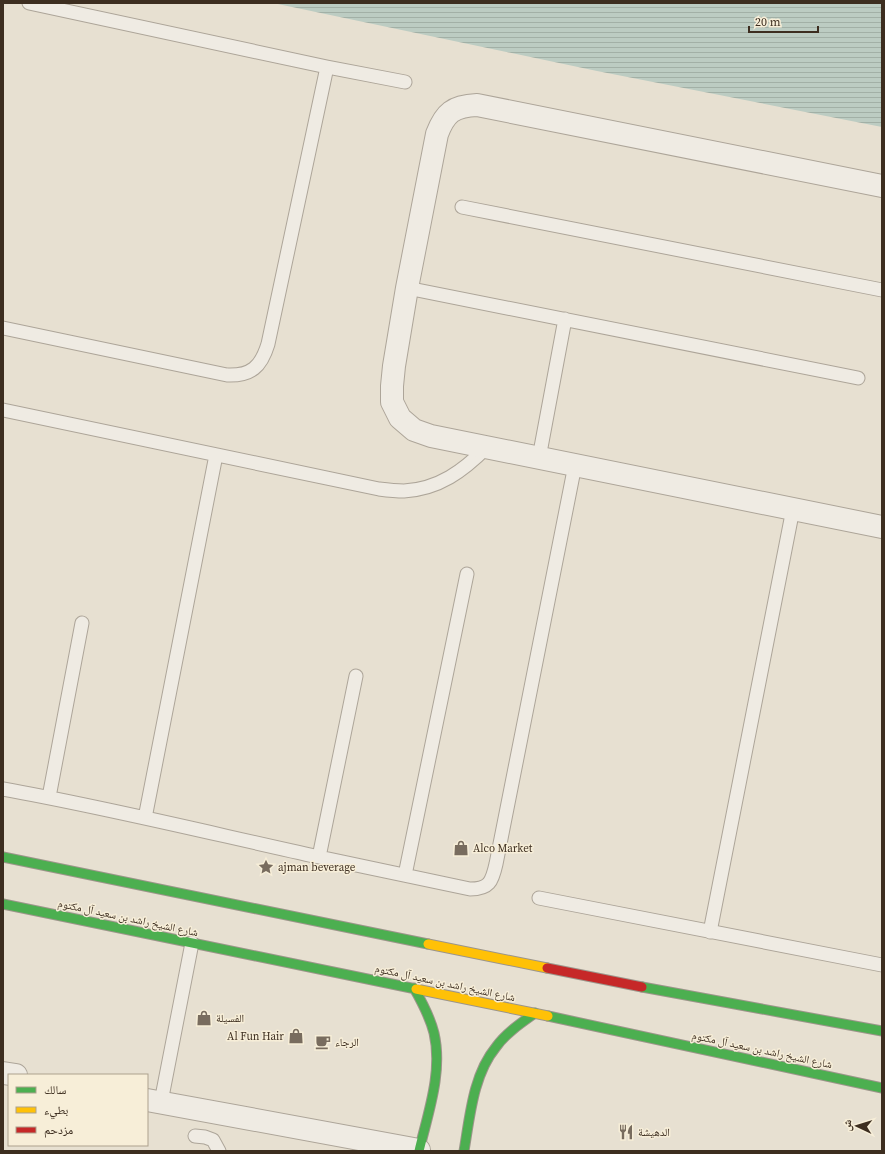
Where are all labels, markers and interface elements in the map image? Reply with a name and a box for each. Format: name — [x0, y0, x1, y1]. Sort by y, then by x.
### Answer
scale bar — [749, 8, 818, 34]
text: 20 m — [755, 14, 781, 30]
shop icon: Alco Market — [452, 839, 470, 857]
place label: Alco Market — [473, 841, 533, 856]
place icon: ajman beverage — [257, 858, 275, 876]
place label: ajman beverage — [278, 860, 356, 875]
street label: شارع الشيخ راشد بن سعيد آل مكتوم — [56, 896, 200, 940]
street label: شارع الشيخ راشد بن سعيد آل مكتوم — [373, 961, 517, 1005]
shop icon: الفسيلة — [195, 1009, 213, 1027]
place label: الفسيلة — [216, 1011, 244, 1026]
shop icon: Al Fun Hair — [287, 1027, 305, 1045]
street label: شارع الشيخ راشد بن سعيد آل مكتوم — [690, 1028, 834, 1072]
place label: Al Fun Hair — [227, 1029, 284, 1044]
cafe icon: الرجاء — [314, 1033, 332, 1051]
place label: الرجاء — [335, 1035, 359, 1050]
legend — [8, 1074, 148, 1146]
text: سالك — [44, 1082, 66, 1098]
text: بطيء — [44, 1102, 68, 1120]
north arrow — [837, 1106, 877, 1146]
text: ش — [840, 1119, 855, 1132]
text: مزدحم — [44, 1122, 73, 1138]
restaurant icon: الدهيشة — [617, 1123, 635, 1141]
place label: الدهيشة — [638, 1125, 670, 1140]

